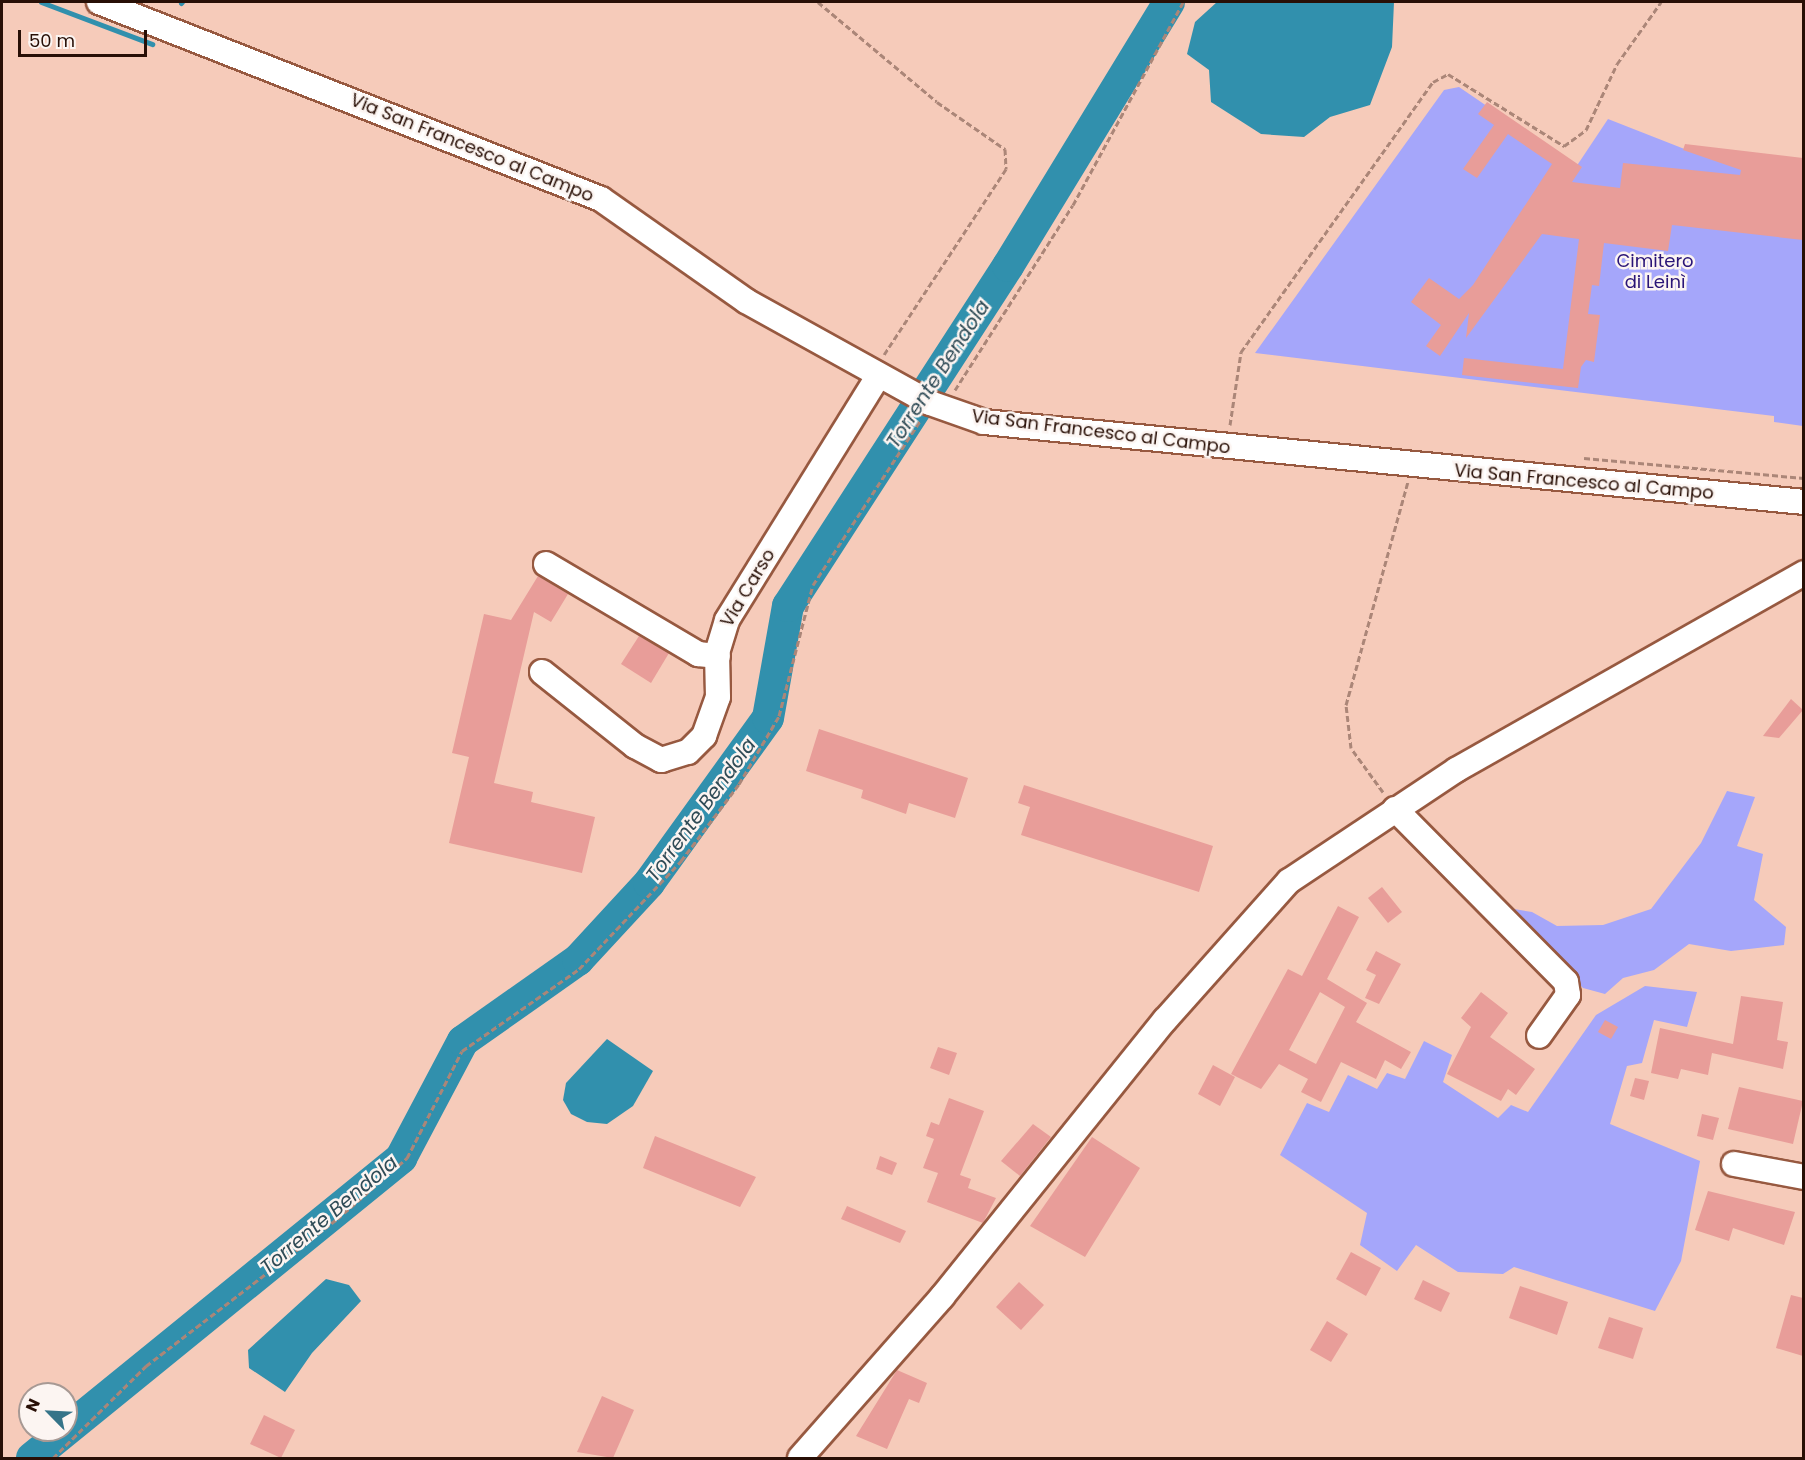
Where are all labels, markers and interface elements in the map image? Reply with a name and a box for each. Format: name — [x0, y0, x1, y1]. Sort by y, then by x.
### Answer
scale bar — [21, 18, 150, 56]
text: 50 m — [29, 28, 75, 53]
street label: Via San Francesco al Campo — [347, 89, 597, 207]
park label: Cimitero di Leinì — [1616, 251, 1694, 294]
water label: Torrente Bendola — [881, 296, 995, 452]
street label: Via San Francesco al Campo — [970, 405, 1232, 459]
street label: Via San Francesco al Campo — [1453, 460, 1715, 504]
street label: Via Carso — [716, 545, 780, 631]
water label: Torrente Bendola — [641, 734, 761, 886]
water label: Torrente Bendola — [256, 1151, 402, 1279]
north arrow — [18, 1382, 78, 1442]
text: N — [20, 1395, 46, 1415]

